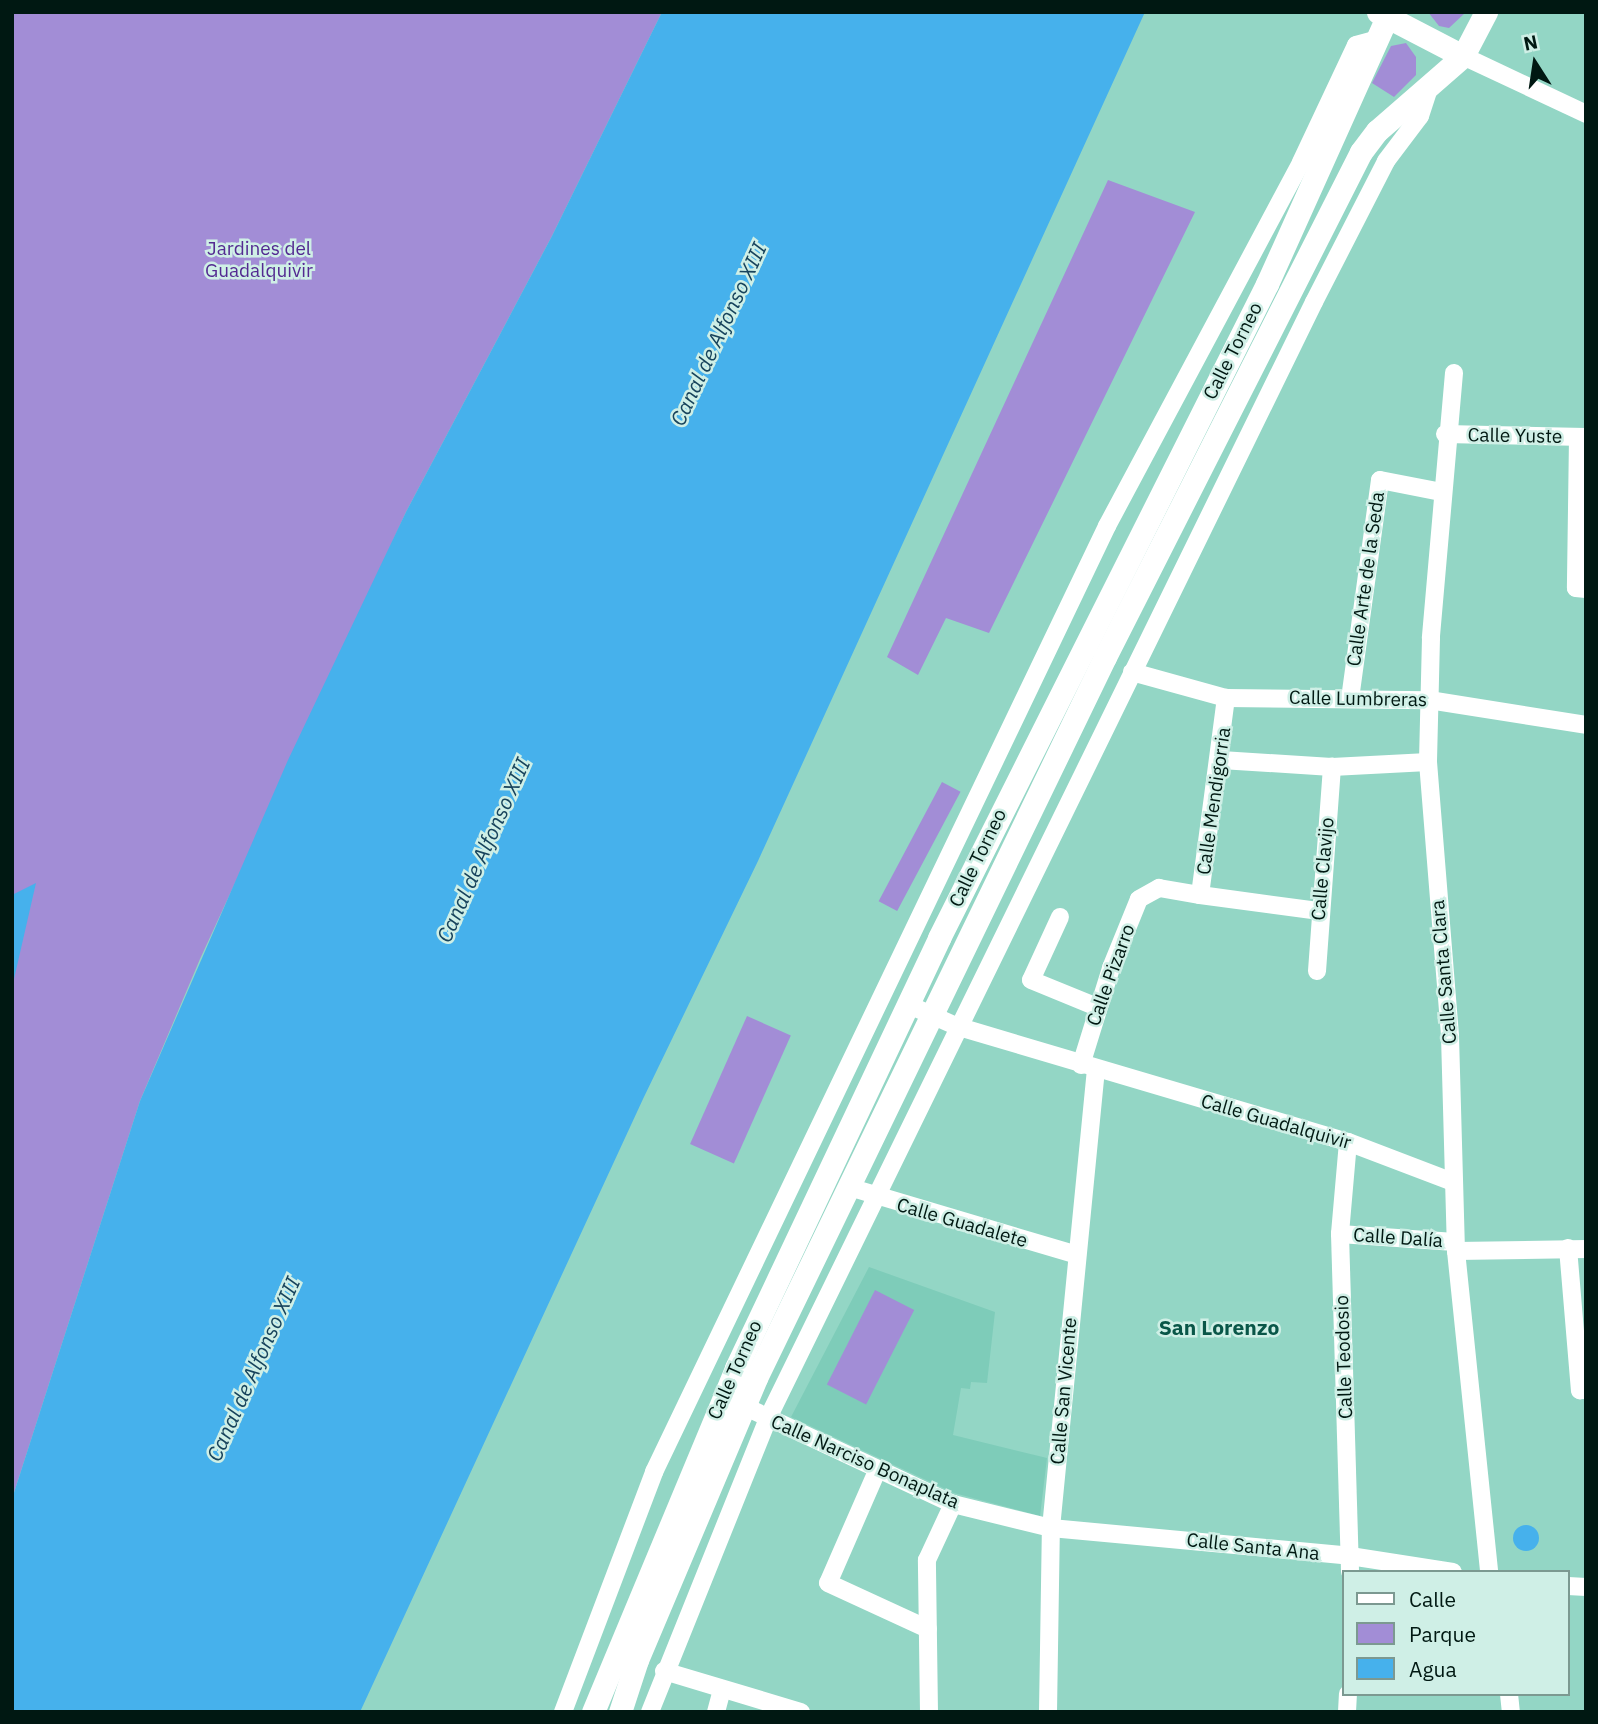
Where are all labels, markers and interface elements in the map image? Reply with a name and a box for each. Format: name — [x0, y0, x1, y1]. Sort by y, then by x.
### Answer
north arrow — [1500, 28, 1570, 98]
text: N — [1521, 29, 1540, 56]
park label: Jardines del Guadalquivir — [205, 238, 313, 282]
water label: Canal de Alfonso XIII — [665, 239, 771, 429]
street label: Calle Torneo — [1199, 299, 1267, 403]
street label: Calle Yuste — [1467, 424, 1563, 448]
street label: Calle Arte de la Seda — [1342, 490, 1390, 668]
street label: Calle Lumbreras — [1289, 686, 1427, 712]
street label: Calle Mendigorria — [1192, 726, 1236, 876]
water label: Canal de Alfonso XIII — [431, 754, 535, 946]
street label: Calle Torneo — [944, 805, 1012, 911]
street label: Calle Clavijo — [1307, 816, 1339, 922]
street label: Calle Santa Clara — [1426, 899, 1462, 1045]
street label: Calle Pizarro — [1082, 921, 1140, 1029]
street label: Calle Guadalquivir — [1198, 1090, 1354, 1154]
street label: Calle Guadalete — [894, 1193, 1030, 1253]
street label: Calle Dalía — [1352, 1223, 1444, 1253]
water label: Canal de Alfonso XIII — [201, 1273, 305, 1465]
street label: Calle Teodosio — [1330, 1295, 1358, 1419]
district label: San Lorenzo — [1159, 1314, 1279, 1340]
street label: Calle Torneo — [703, 1317, 767, 1423]
street label: Calle San Vicente — [1046, 1317, 1082, 1465]
street label: Calle Narciso Bonaplata — [767, 1410, 963, 1514]
street label: Calle Santa Ana — [1185, 1529, 1321, 1565]
legend — [1342, 1570, 1570, 1696]
text: Calle — [1409, 1585, 1456, 1613]
text: Parque — [1409, 1620, 1476, 1648]
text: Agua — [1409, 1655, 1457, 1683]

